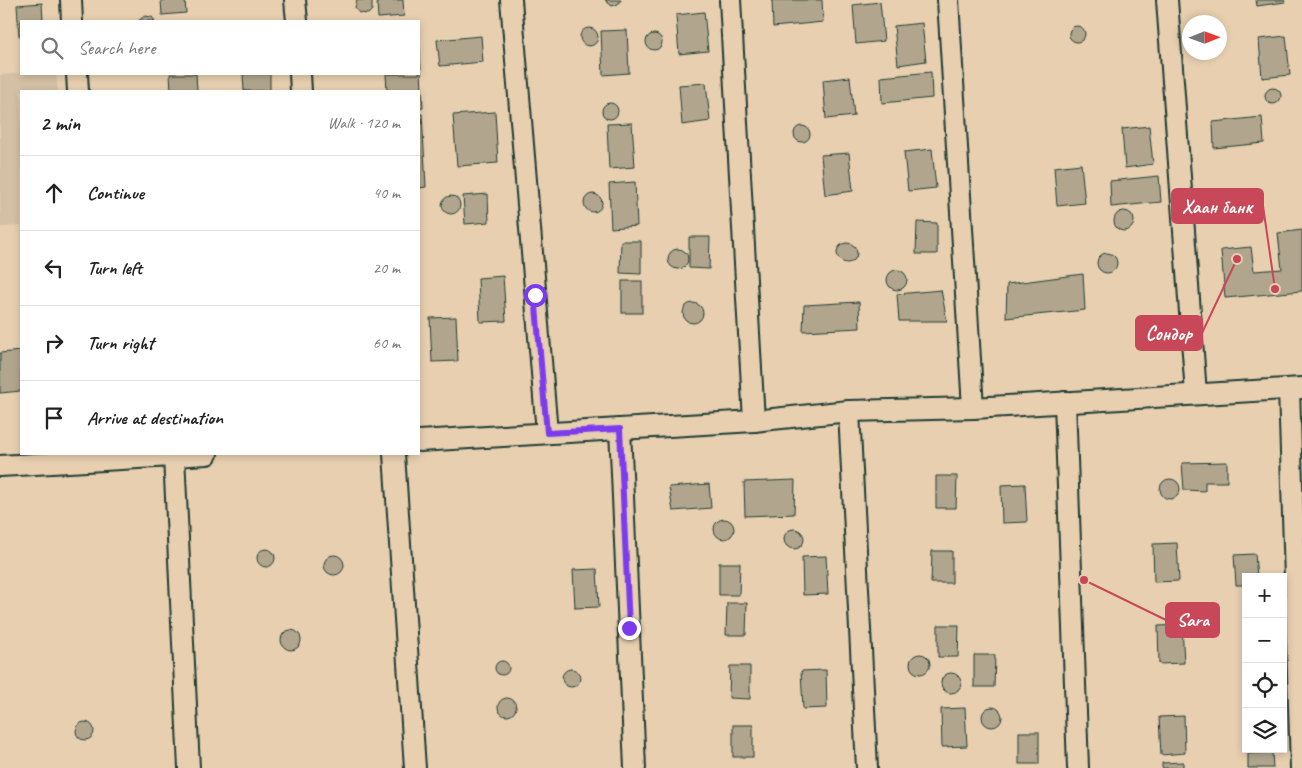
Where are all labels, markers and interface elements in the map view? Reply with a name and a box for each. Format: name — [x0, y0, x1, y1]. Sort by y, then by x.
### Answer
north arrow — [1182, 15, 1227, 60]
search box — [20, 20, 420, 75]
icon: search — [38, 34, 66, 62]
text: Search here — [78, 36, 155, 60]
text: 2 min — [40, 110, 80, 136]
text: Walk · 120 m — [328, 113, 400, 133]
icon: ahead — [40, 179, 68, 207]
text: Continue — [87, 181, 144, 205]
text: 40 m — [373, 183, 400, 203]
callout: Хаан банк — [1172, 189, 1263, 223]
text: Хаан банк — [1182, 195, 1255, 219]
icon: left — [40, 254, 68, 282]
text: Turn left — [87, 256, 142, 280]
text: 20 m — [373, 258, 400, 278]
route start — [524, 284, 547, 307]
callout: Сондор — [1136, 316, 1202, 350]
text: Сондор — [1146, 322, 1193, 346]
icon: right — [40, 329, 68, 357]
text: Turn right — [87, 331, 154, 355]
text: 60 m — [373, 333, 400, 353]
icon: arrive — [40, 404, 68, 432]
text: Arrive at destination — [87, 406, 223, 430]
map controls — [1242, 573, 1287, 753]
button: + — [1242, 573, 1287, 618]
callout: Sara — [1166, 603, 1219, 637]
text: Sara — [1177, 608, 1210, 632]
route end — [618, 617, 641, 640]
button: − — [1242, 618, 1287, 663]
button: locate — [1242, 663, 1287, 708]
button: layers — [1242, 708, 1287, 753]

